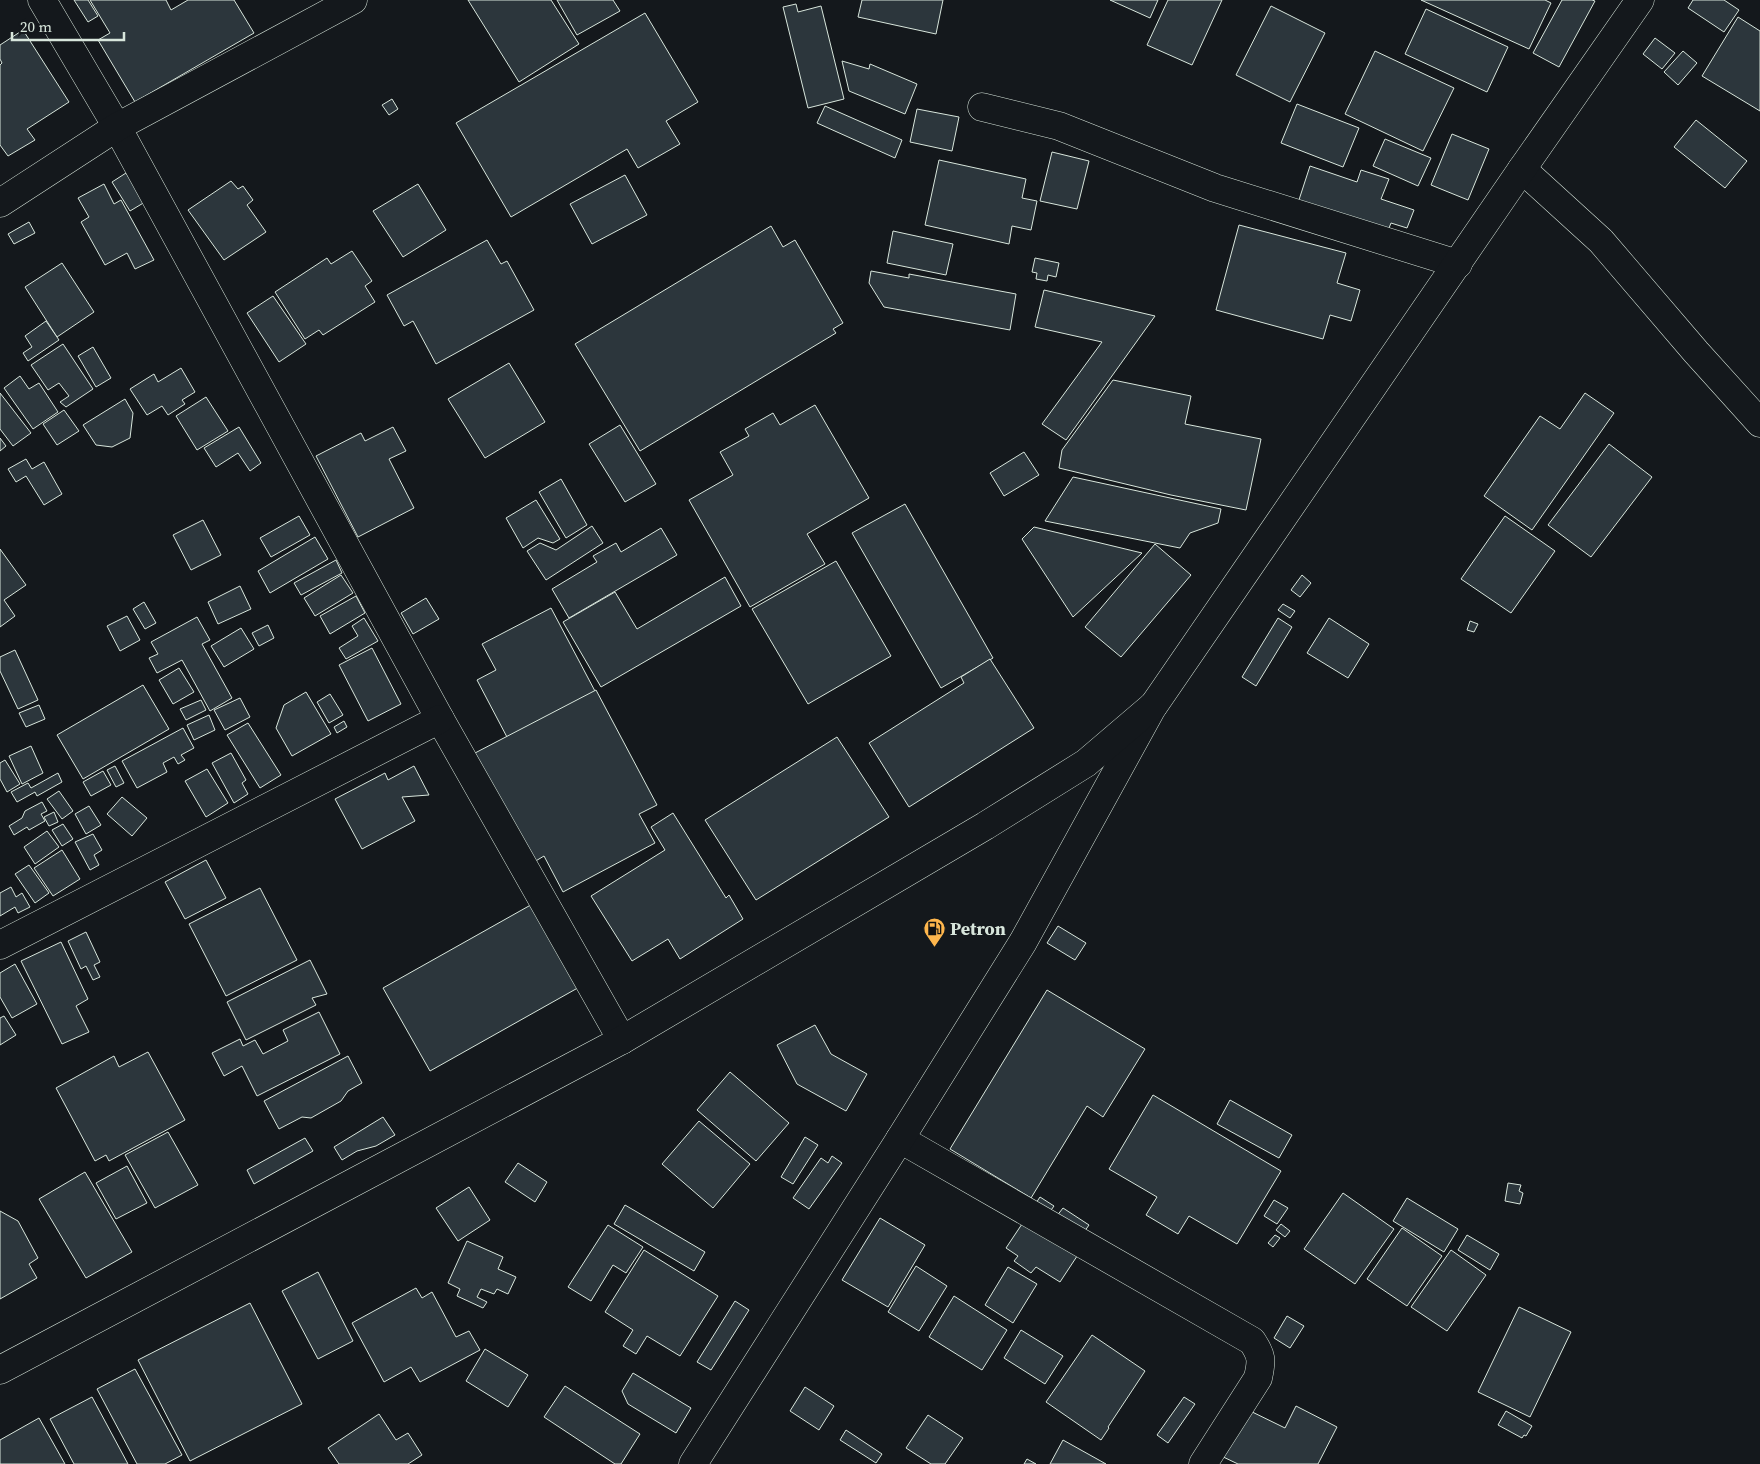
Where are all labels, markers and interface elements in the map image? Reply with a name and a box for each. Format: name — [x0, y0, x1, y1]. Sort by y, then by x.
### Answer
scale bar — [12, 10, 125, 42]
text: 20 m — [20, 16, 52, 37]
fuel station icon: Petron — [922, 916, 946, 947]
place label: Petron — [950, 916, 1006, 941]

